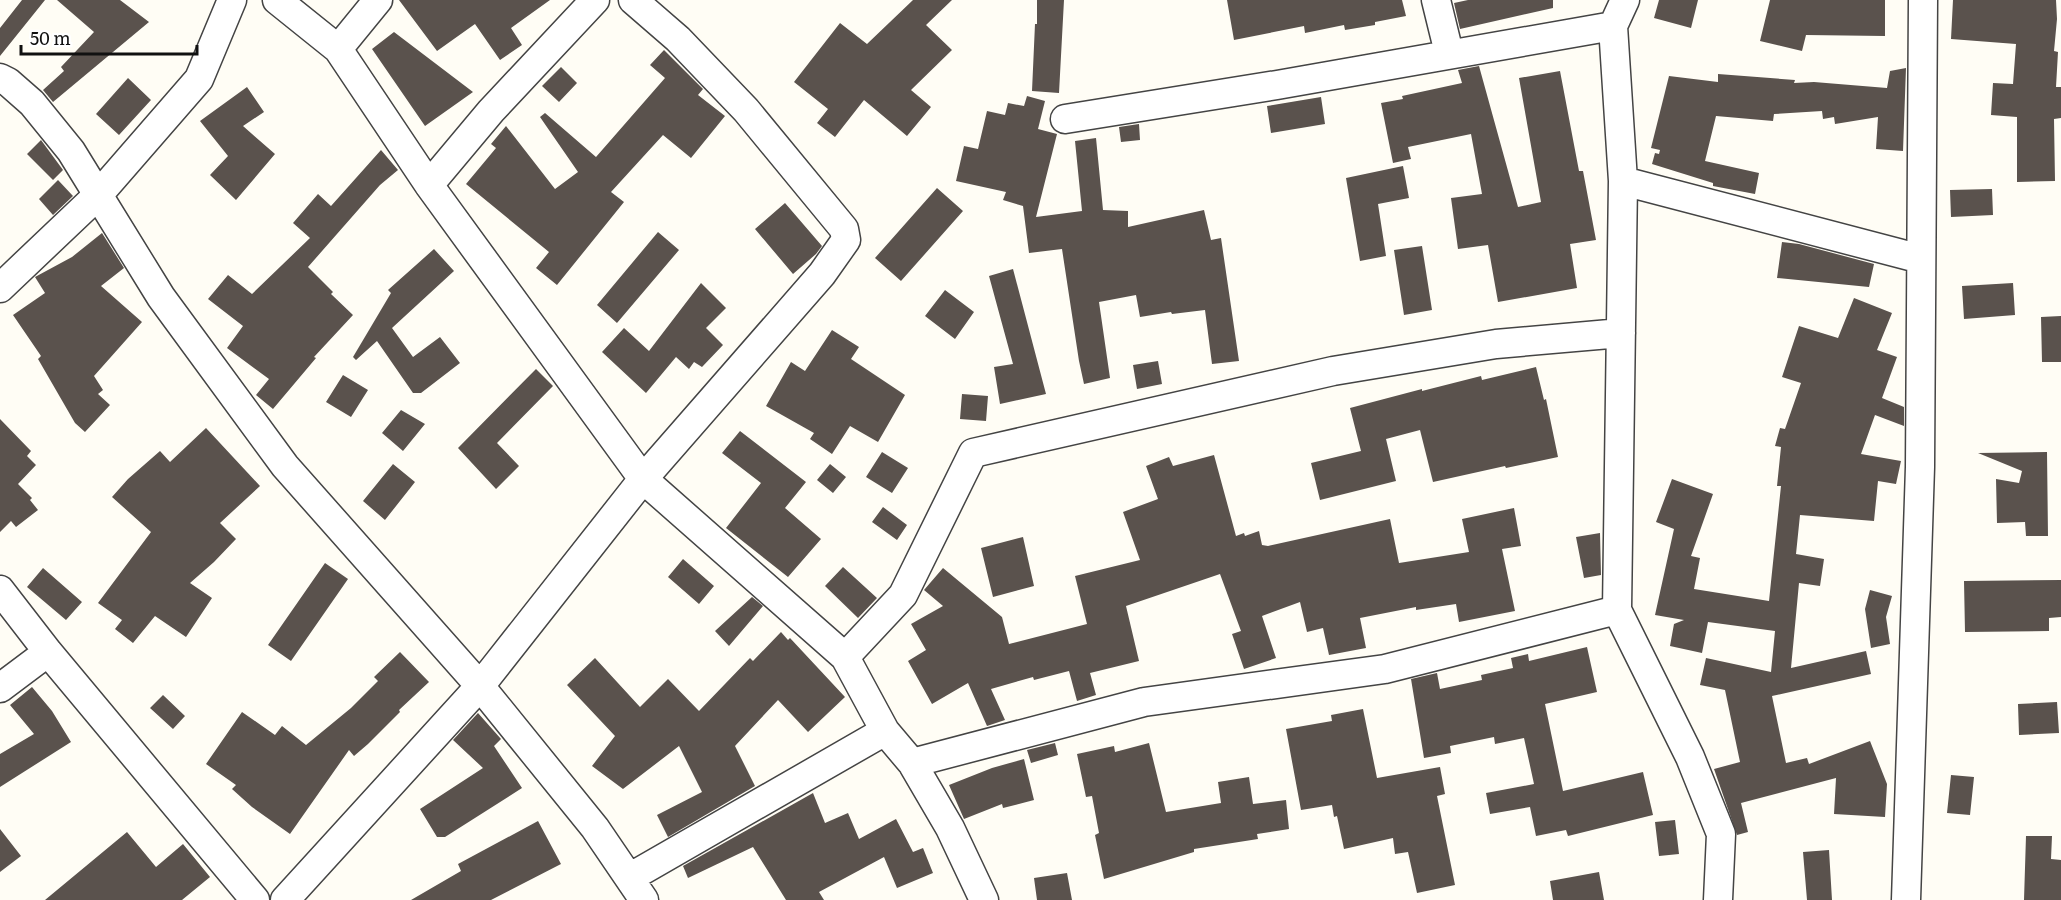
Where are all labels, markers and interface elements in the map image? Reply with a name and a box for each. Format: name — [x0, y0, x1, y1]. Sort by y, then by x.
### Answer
scale bar — [21, 18, 196, 56]
text: 50 m — [30, 24, 71, 51]

